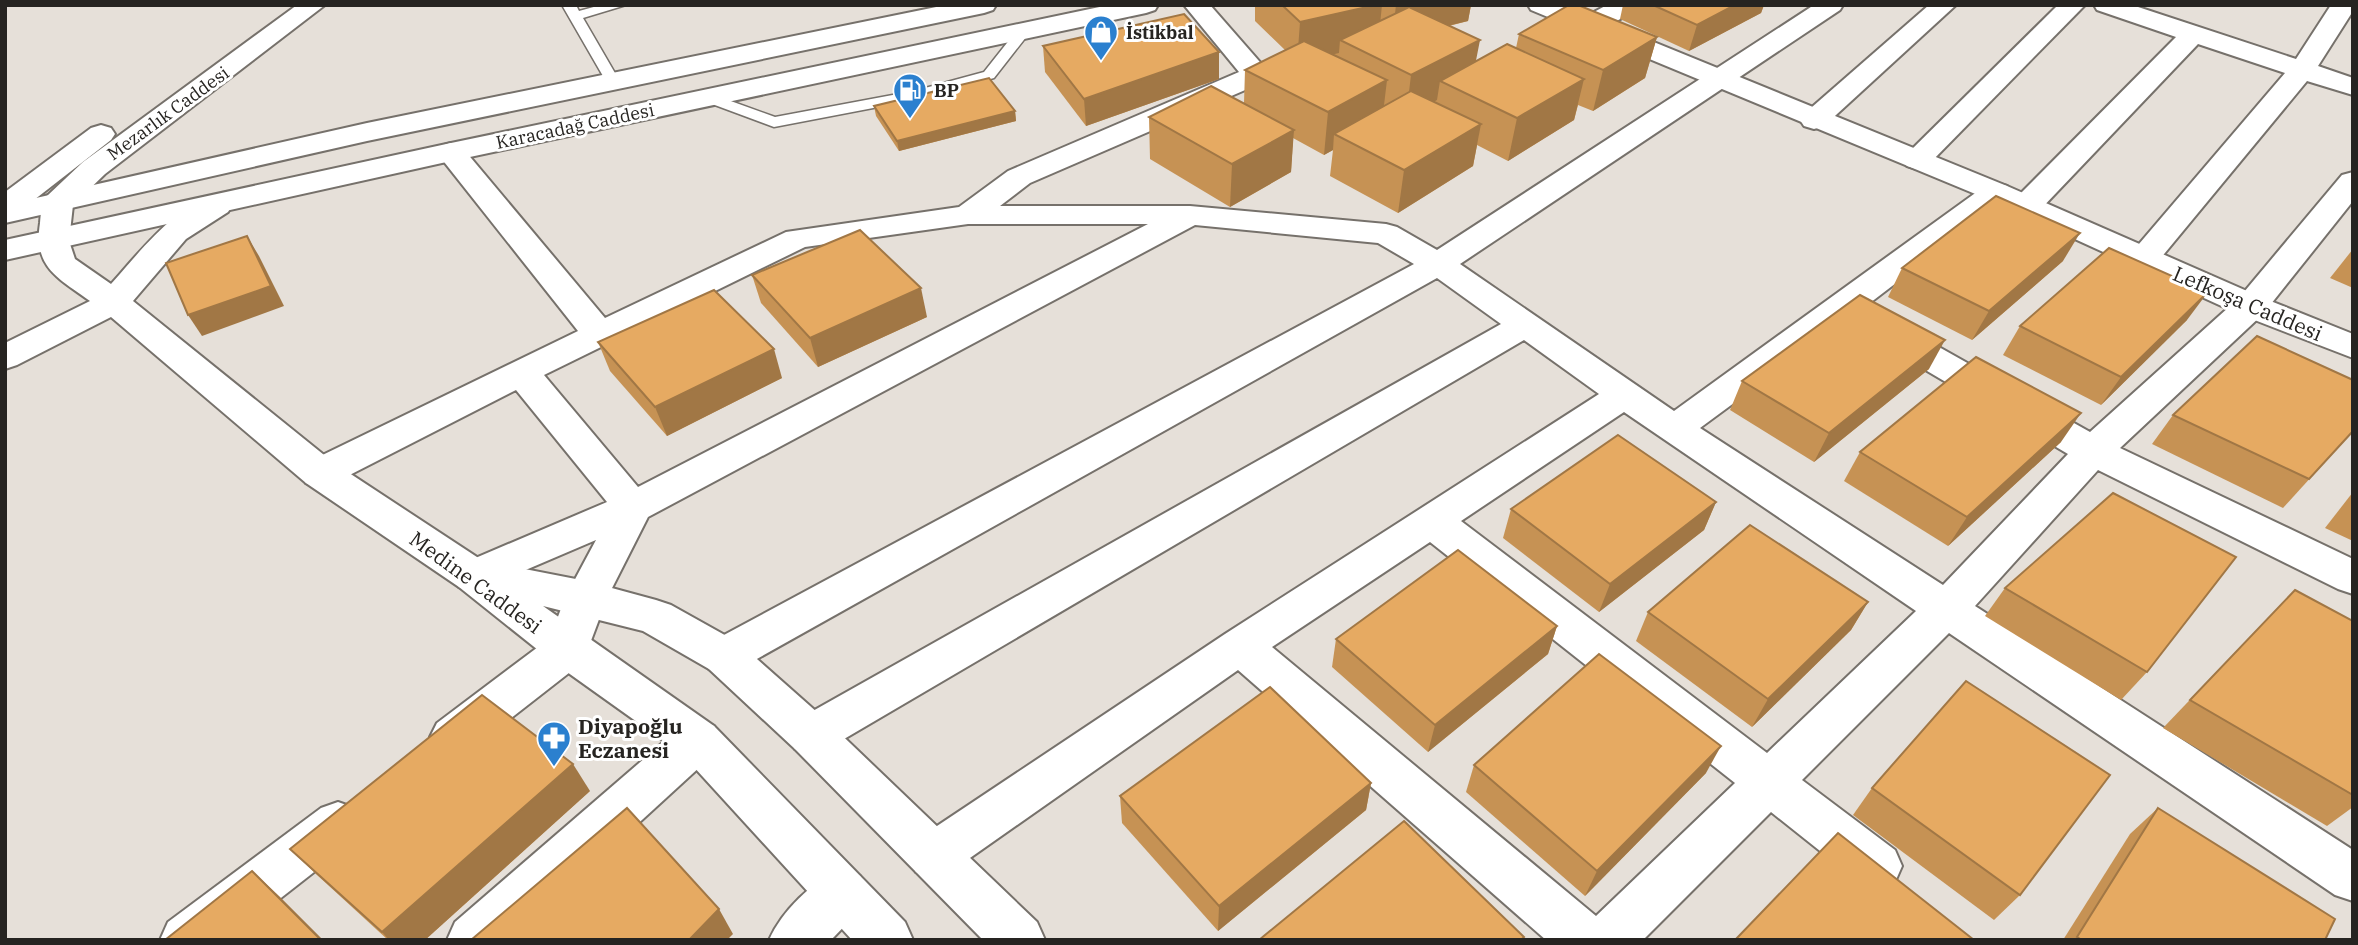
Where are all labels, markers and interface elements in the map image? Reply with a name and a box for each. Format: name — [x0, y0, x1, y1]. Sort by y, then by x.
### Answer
shop icon: İstikbal — [1082, 13, 1120, 62]
place label: İstikbal — [1126, 21, 1194, 44]
street label: Mezarlık Caddesi — [102, 61, 234, 165]
fuel station icon: BP — [891, 71, 929, 120]
place label: BP — [934, 79, 959, 102]
street label: Karacadağ Caddesi — [494, 98, 657, 154]
street label: Lefkoşa Caddesi — [2169, 259, 2327, 347]
street label: Medine Caddesi — [404, 524, 548, 640]
place label: Diyapoğlu Eczanesi — [578, 712, 683, 764]
pharmacy icon: Diyapoğlu Eczanesi — [535, 719, 573, 768]

